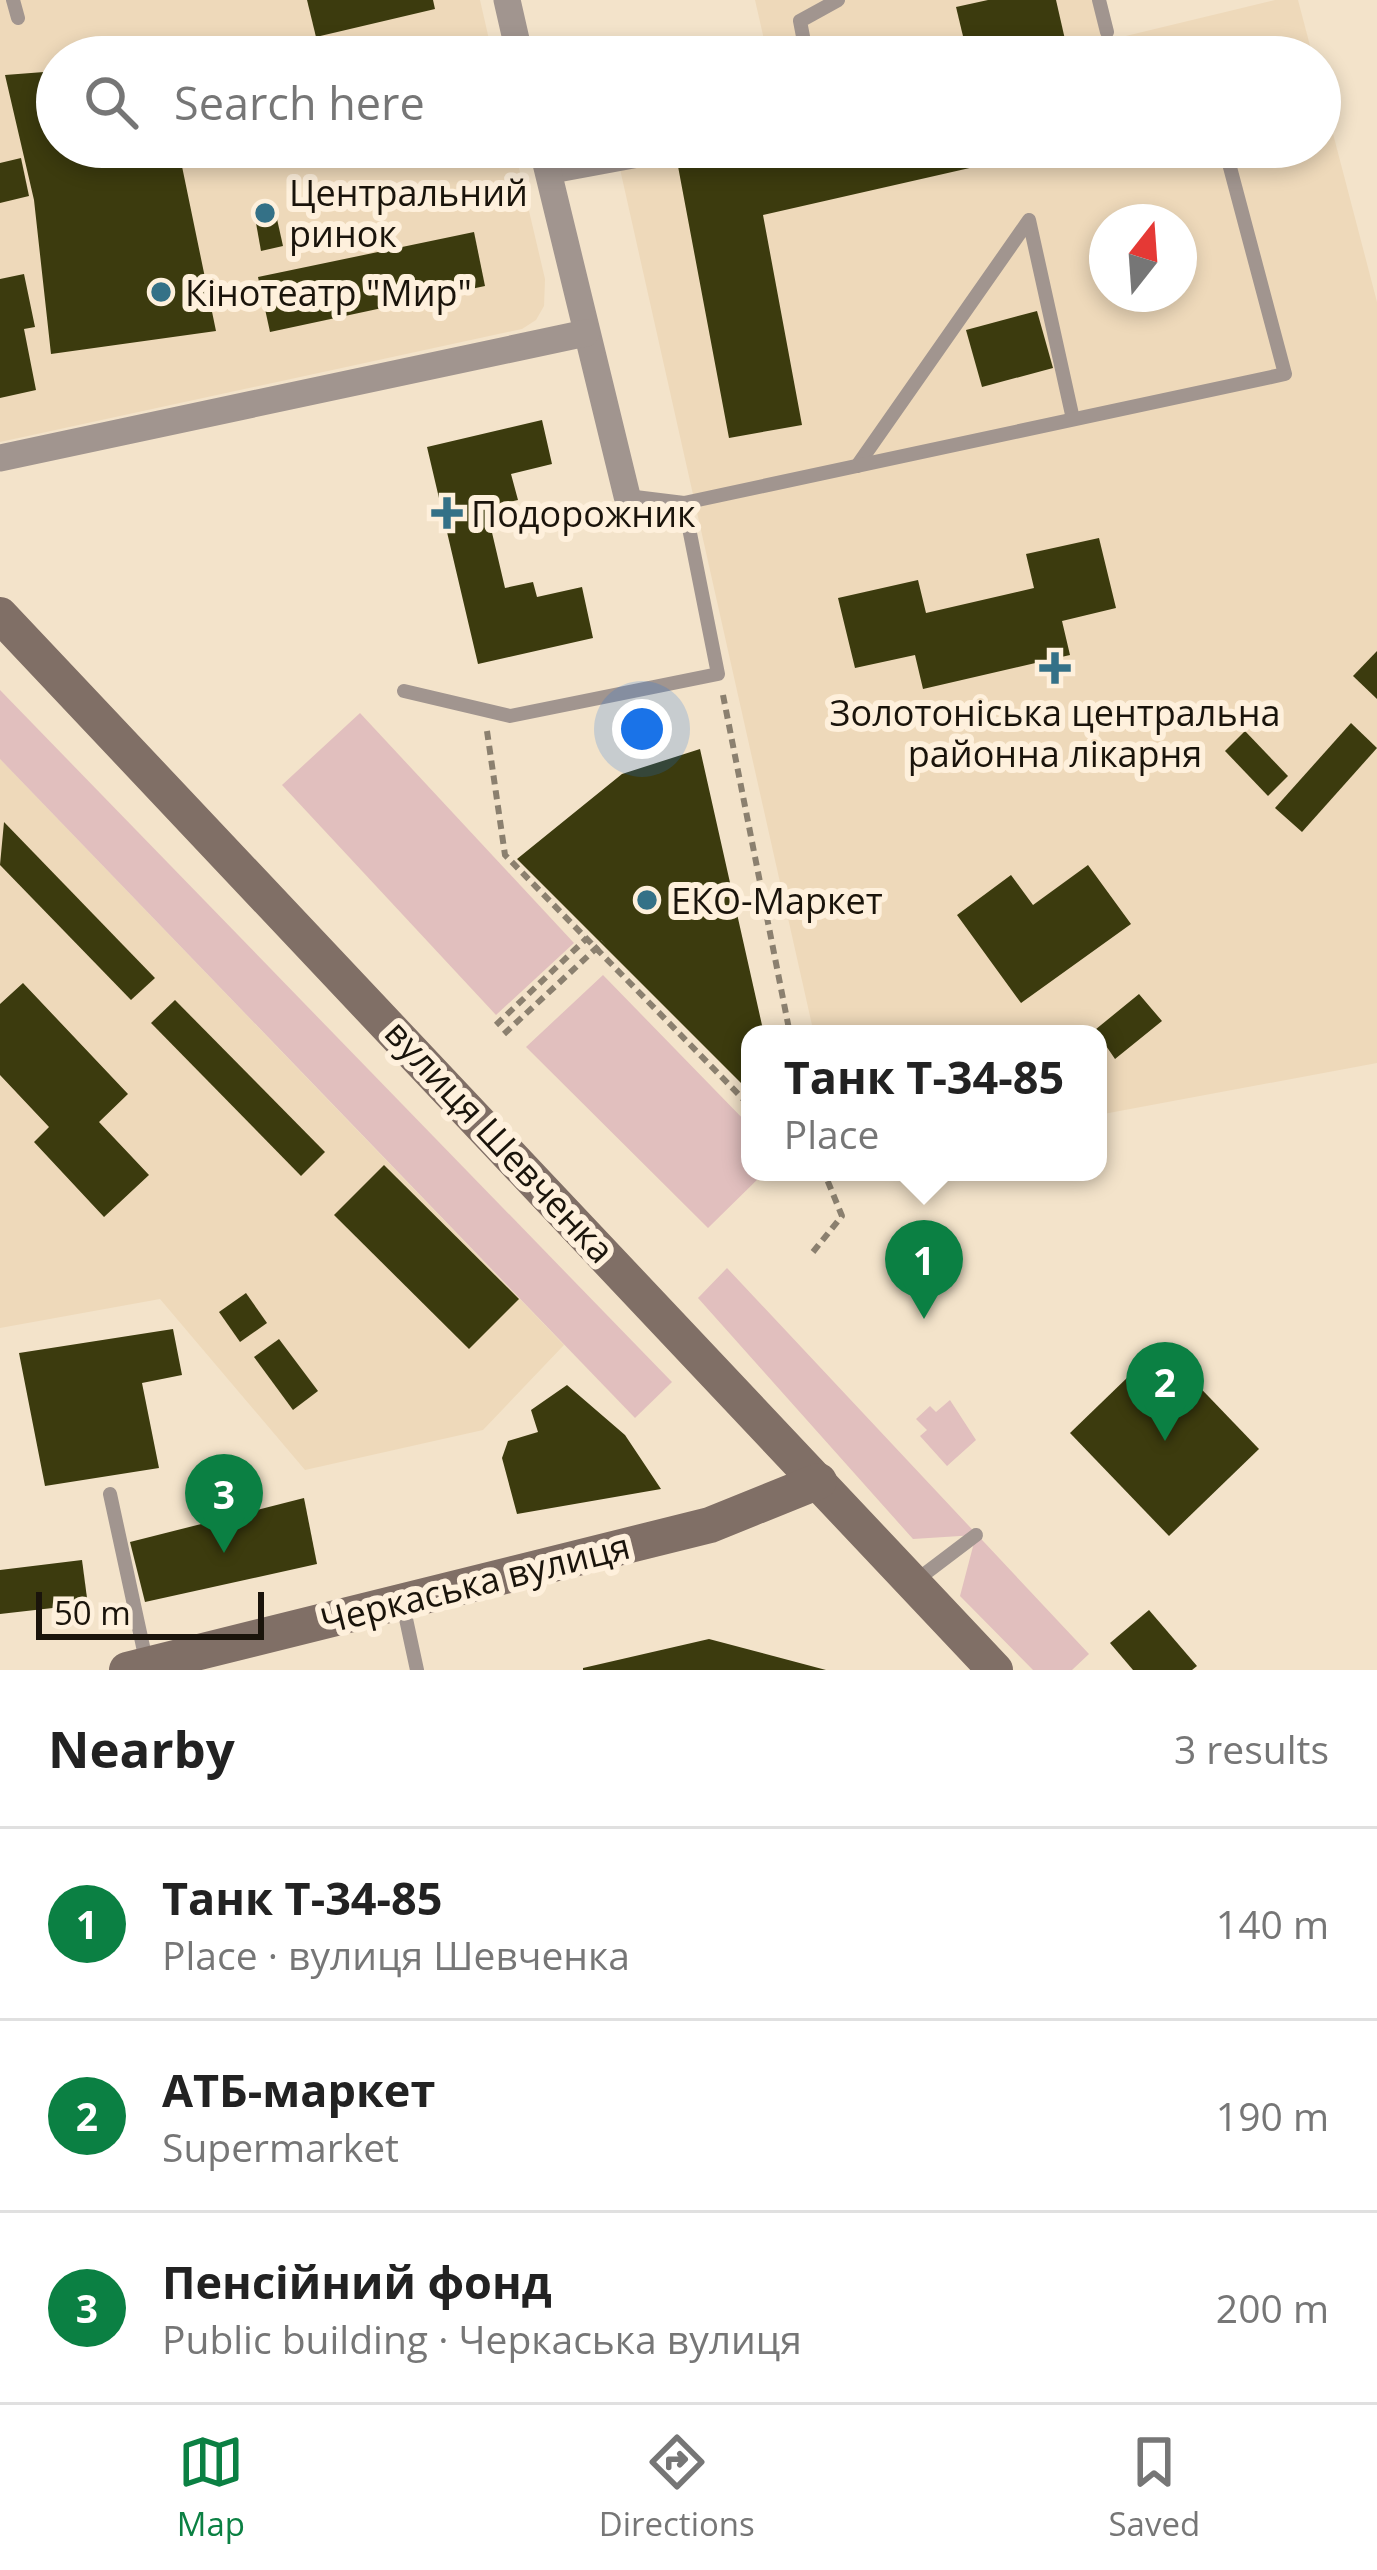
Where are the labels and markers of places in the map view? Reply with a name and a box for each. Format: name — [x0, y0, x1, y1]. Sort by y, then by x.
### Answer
place label: Центральний ринок — [289, 168, 528, 258]
marker: Центральний ринок — [252, 200, 278, 226]
place label: Кінотеатр "Мир" — [185, 268, 472, 317]
marker: Кінотеатр "Мир" — [148, 279, 174, 305]
place label: Подорожник — [471, 489, 696, 538]
marker: Подорожник — [434, 500, 460, 526]
marker: Золотоніська центральна районна лікарня — [1039, 652, 1071, 684]
place label: Золотоніська центральна районна лікарня — [830, 688, 1280, 778]
place label: ЕКО-Маркет — [671, 876, 883, 925]
marker: ЕКО-Маркет — [634, 887, 660, 913]
pin: 1 — [885, 1220, 963, 1319]
pin: 2 — [1126, 1342, 1204, 1441]
pin: 3 — [185, 1454, 263, 1553]

